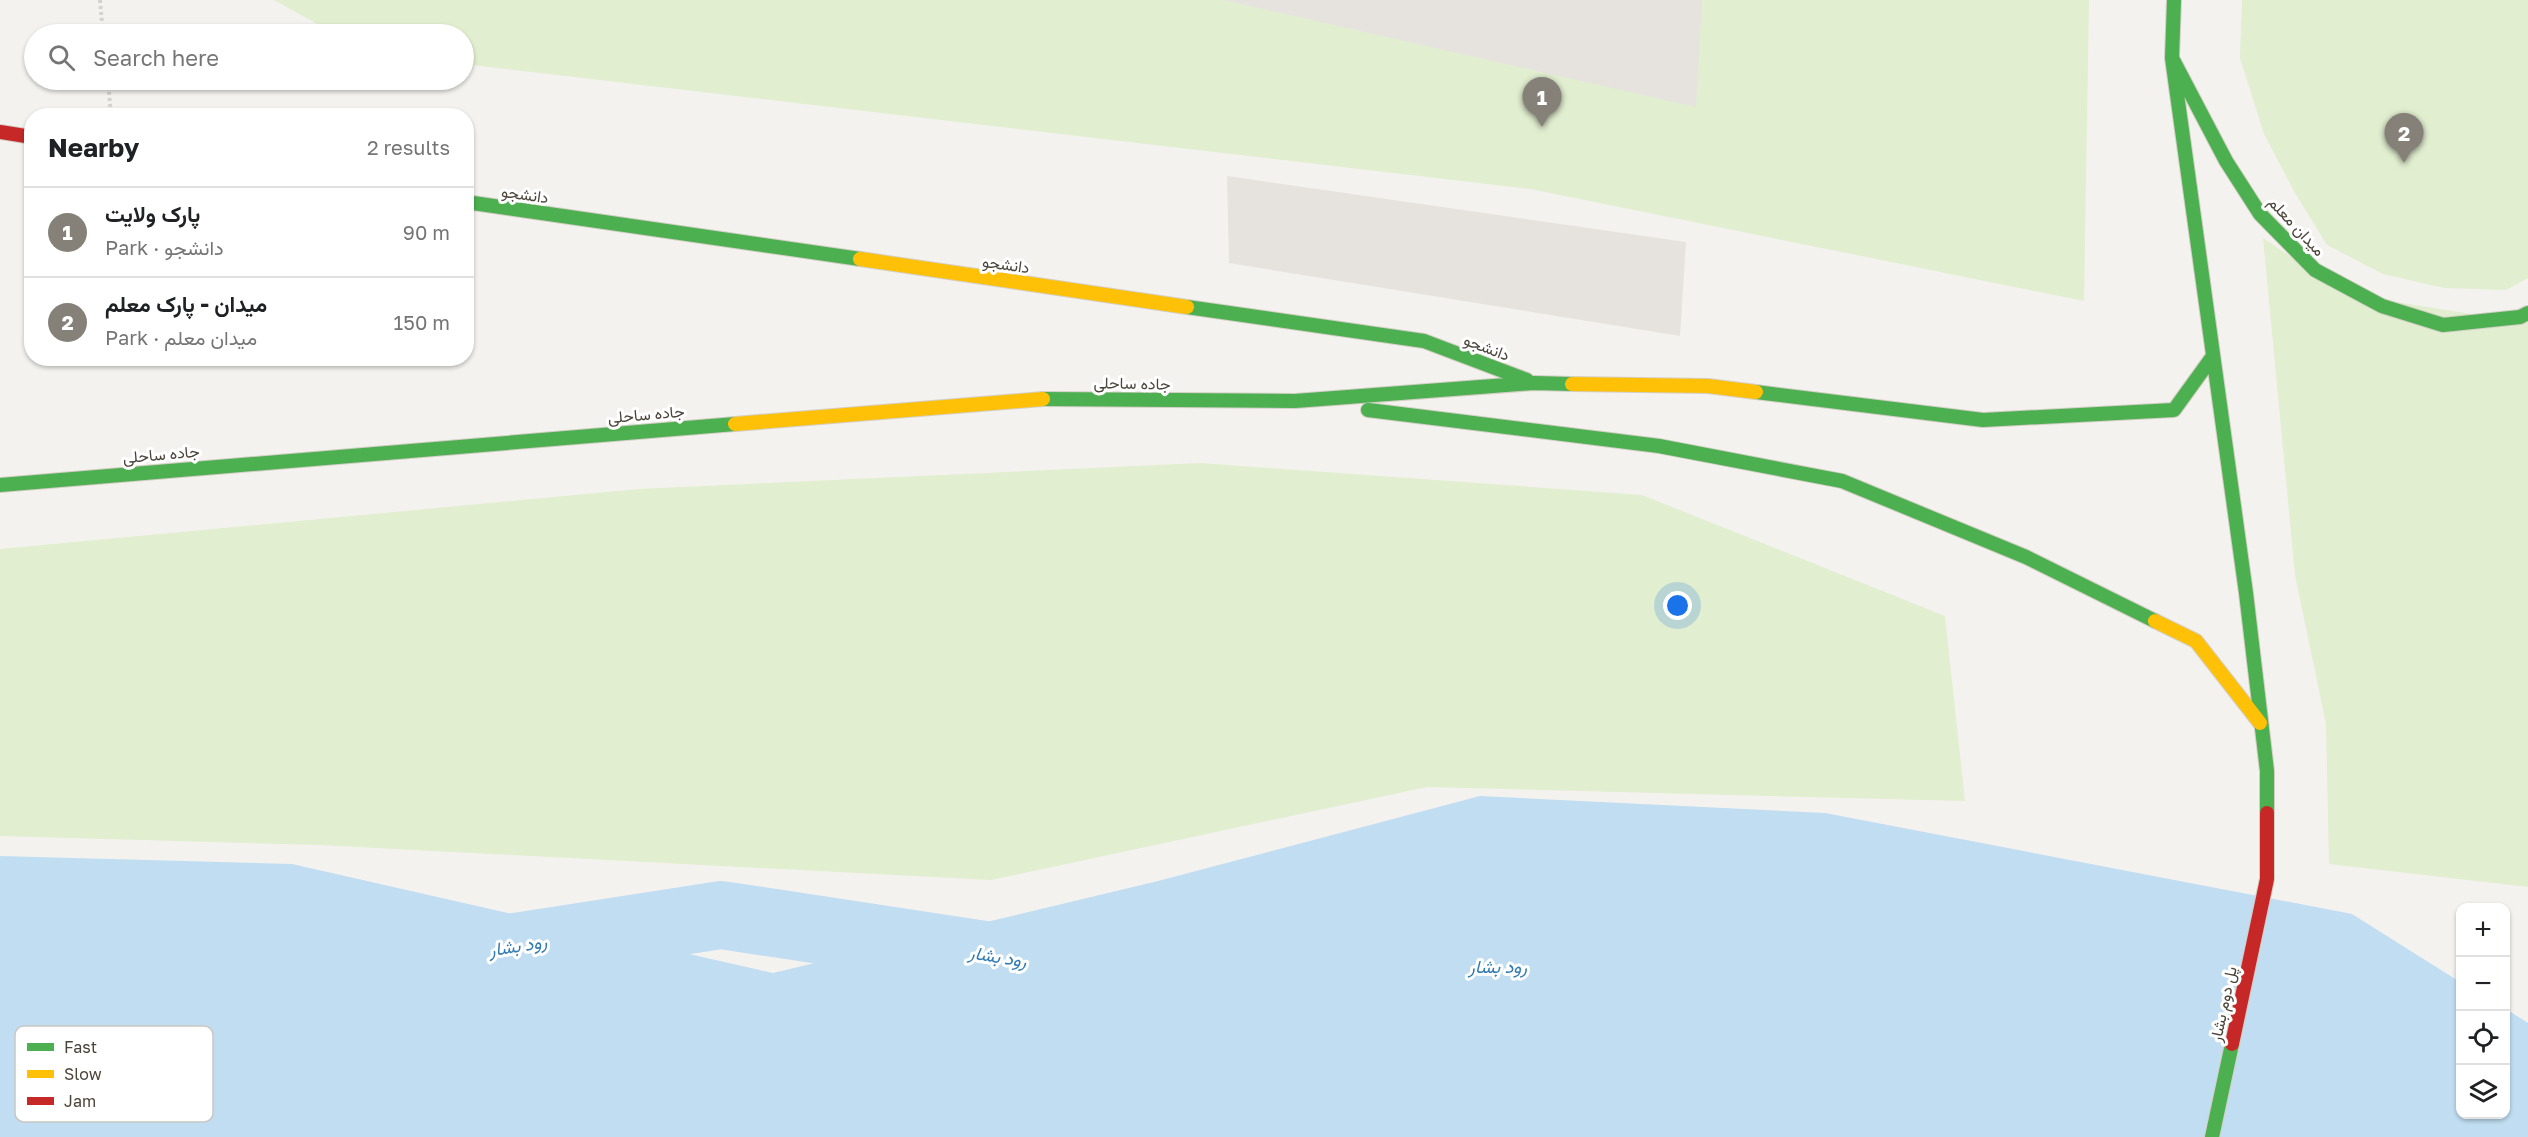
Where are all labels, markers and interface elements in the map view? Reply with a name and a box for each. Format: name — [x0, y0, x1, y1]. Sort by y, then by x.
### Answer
search box — [24, 24, 474, 90]
icon: search — [45, 41, 78, 74]
text: Search here — [93, 44, 219, 71]
pin: 1 — [1522, 78, 1562, 127]
pin: 2 — [2384, 114, 2424, 163]
text: Nearby — [48, 132, 139, 163]
text: 2 results — [367, 135, 450, 159]
street label: دانشجو — [500, 181, 550, 208]
street label: میدان معلم — [2264, 192, 2330, 261]
text: پارک ولایت — [105, 200, 200, 227]
text: 1 — [62, 220, 73, 244]
text: 90 m — [403, 220, 450, 244]
text: Park · دانشجو — [105, 235, 224, 259]
street label: دانشجو — [981, 251, 1031, 278]
text: میدان - پارک معلم — [105, 290, 267, 317]
text: 2 — [61, 310, 74, 334]
text: 150 m — [394, 310, 450, 334]
text: Park · میدان معلم — [105, 325, 257, 349]
street label: دانشجو — [1461, 329, 1513, 366]
street label: جاده ساحلی — [1093, 372, 1171, 395]
street label: جاده ساحلی — [607, 401, 686, 428]
street label: جاده ساحلی — [122, 441, 201, 468]
your location — [1663, 591, 1692, 620]
map controls — [2456, 903, 2510, 1119]
button: + — [2456, 903, 2510, 957]
water label: رود بشار — [486, 930, 549, 962]
water label: رود بشار — [966, 940, 1029, 972]
water label: رود بشار — [1468, 955, 1527, 978]
button: − — [2456, 957, 2510, 1011]
street label: پل دوم بشار — [2205, 965, 2243, 1045]
button: locate — [2456, 1011, 2510, 1065]
legend — [15, 1026, 213, 1122]
text: Fast — [64, 1037, 97, 1057]
text: Slow — [64, 1064, 102, 1084]
button: layers — [2456, 1065, 2510, 1119]
text: Jam — [64, 1091, 96, 1111]

